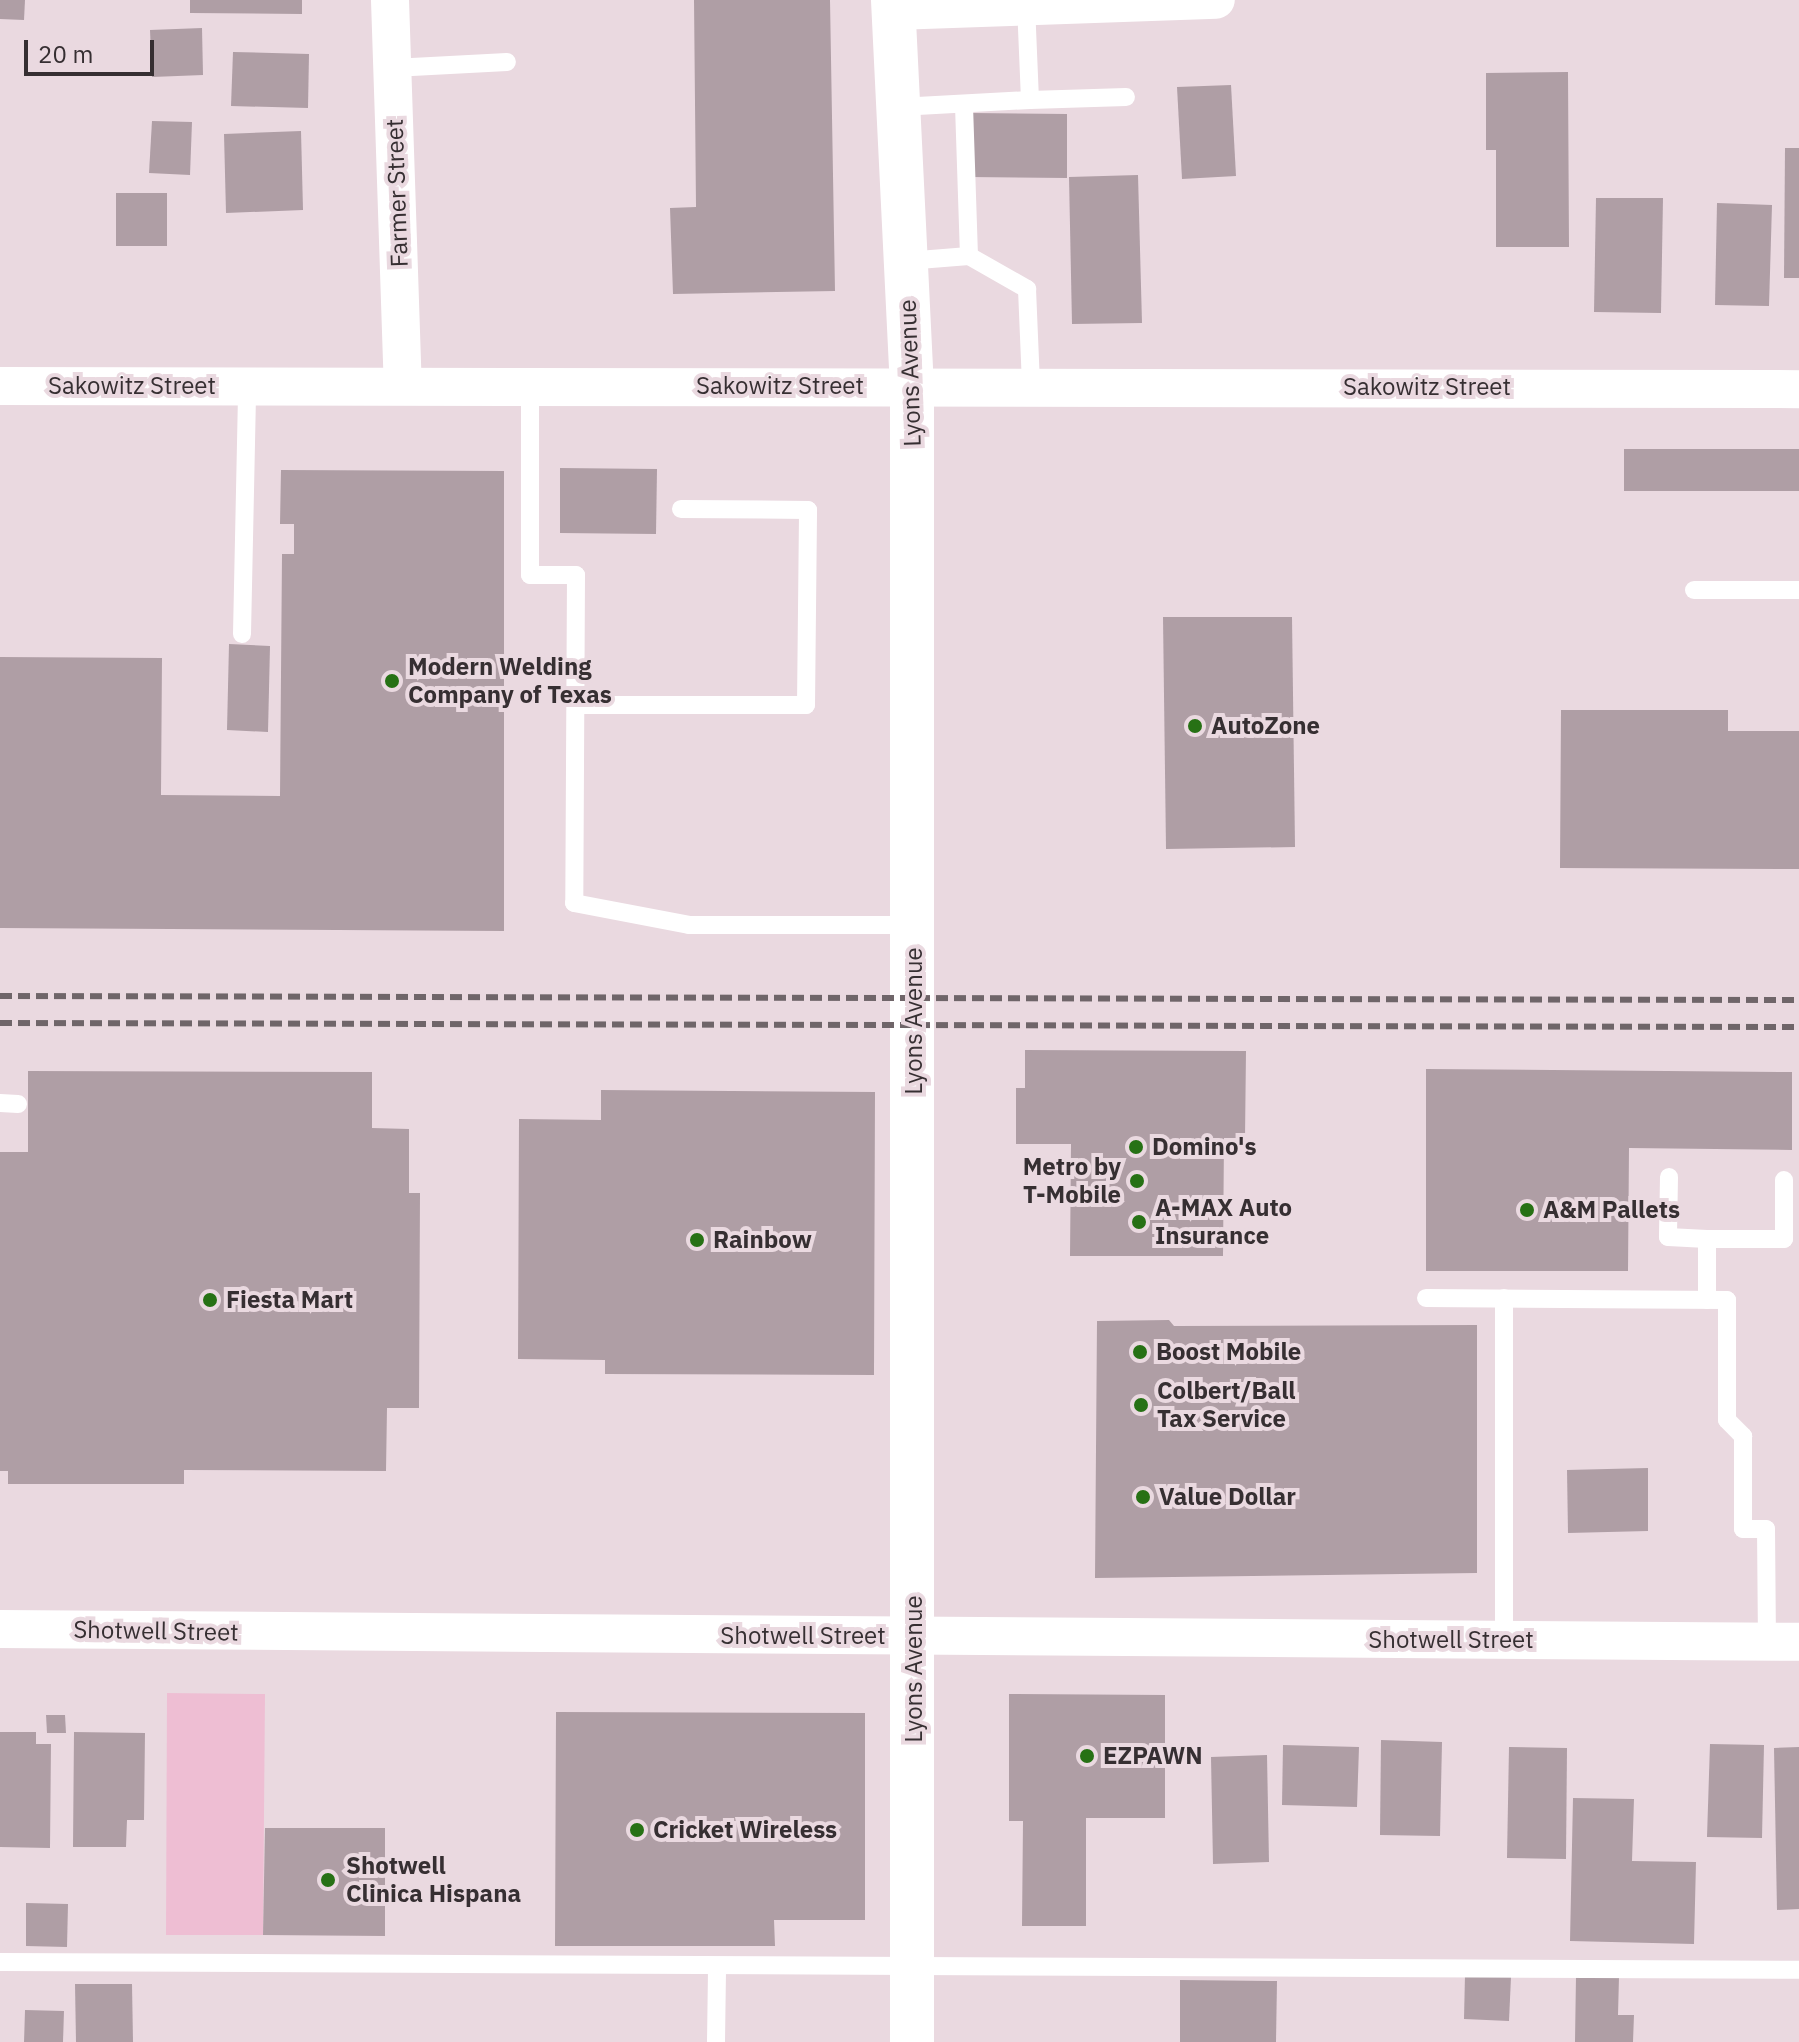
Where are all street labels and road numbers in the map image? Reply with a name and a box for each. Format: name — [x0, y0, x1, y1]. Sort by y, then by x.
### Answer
street label: Farmer Street — [380, 118, 414, 268]
street label: Lyons Avenue — [893, 299, 927, 447]
street label: Sakowitz Street — [48, 372, 216, 400]
street label: Sakowitz Street — [696, 372, 864, 400]
street label: Sakowitz Street — [1343, 373, 1511, 401]
street label: Lyons Avenue — [900, 947, 928, 1095]
street label: Lyons Avenue — [900, 1595, 928, 1743]
street label: Shotwell Street — [73, 1615, 239, 1647]
street label: Shotwell Street — [720, 1622, 886, 1650]
street label: Shotwell Street — [1368, 1626, 1534, 1654]

